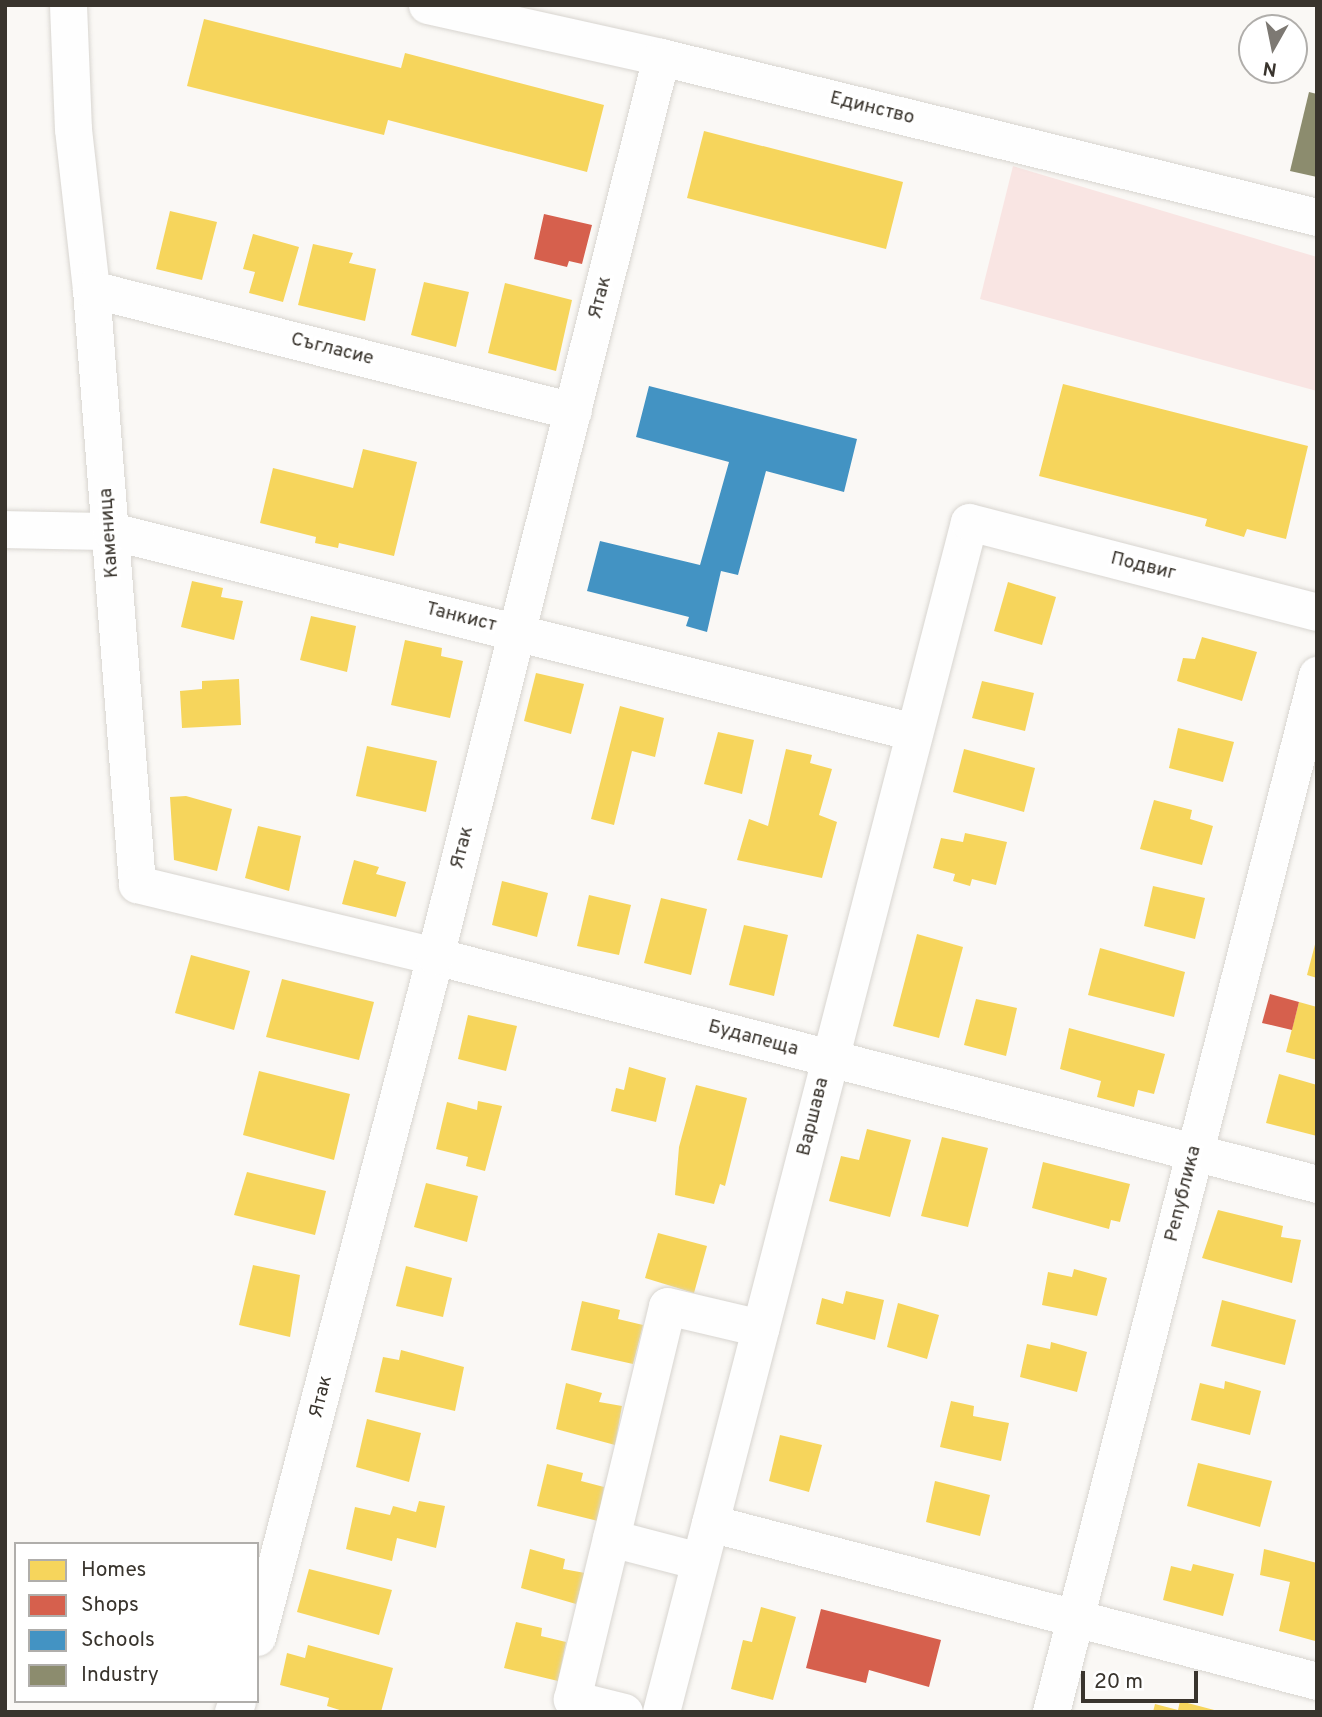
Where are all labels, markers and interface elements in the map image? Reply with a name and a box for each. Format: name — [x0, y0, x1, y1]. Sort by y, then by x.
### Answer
north arrow — [1238, 14, 1308, 84]
text: N — [1261, 55, 1279, 81]
street label: Единство — [827, 87, 917, 131]
street label: Ятак — [585, 274, 617, 322]
street label: Съгласие — [288, 329, 376, 371]
street label: Каменица — [95, 487, 125, 579]
street label: Подвиг — [1108, 548, 1178, 586]
street label: Танкист — [423, 598, 499, 638]
street label: Ятак — [447, 824, 479, 872]
street label: Будапеща — [705, 1016, 801, 1062]
street label: Варшава — [793, 1075, 835, 1159]
street label: Република — [1161, 1144, 1207, 1244]
street label: Ятак — [306, 1373, 338, 1421]
legend — [14, 1542, 259, 1703]
text: Homes — [81, 1557, 146, 1584]
text: Shops — [81, 1592, 139, 1619]
text: Schools — [81, 1627, 155, 1654]
scale bar — [1084, 1658, 1201, 1702]
text: Industry — [81, 1662, 159, 1689]
text: 20 m — [1094, 1669, 1143, 1696]

